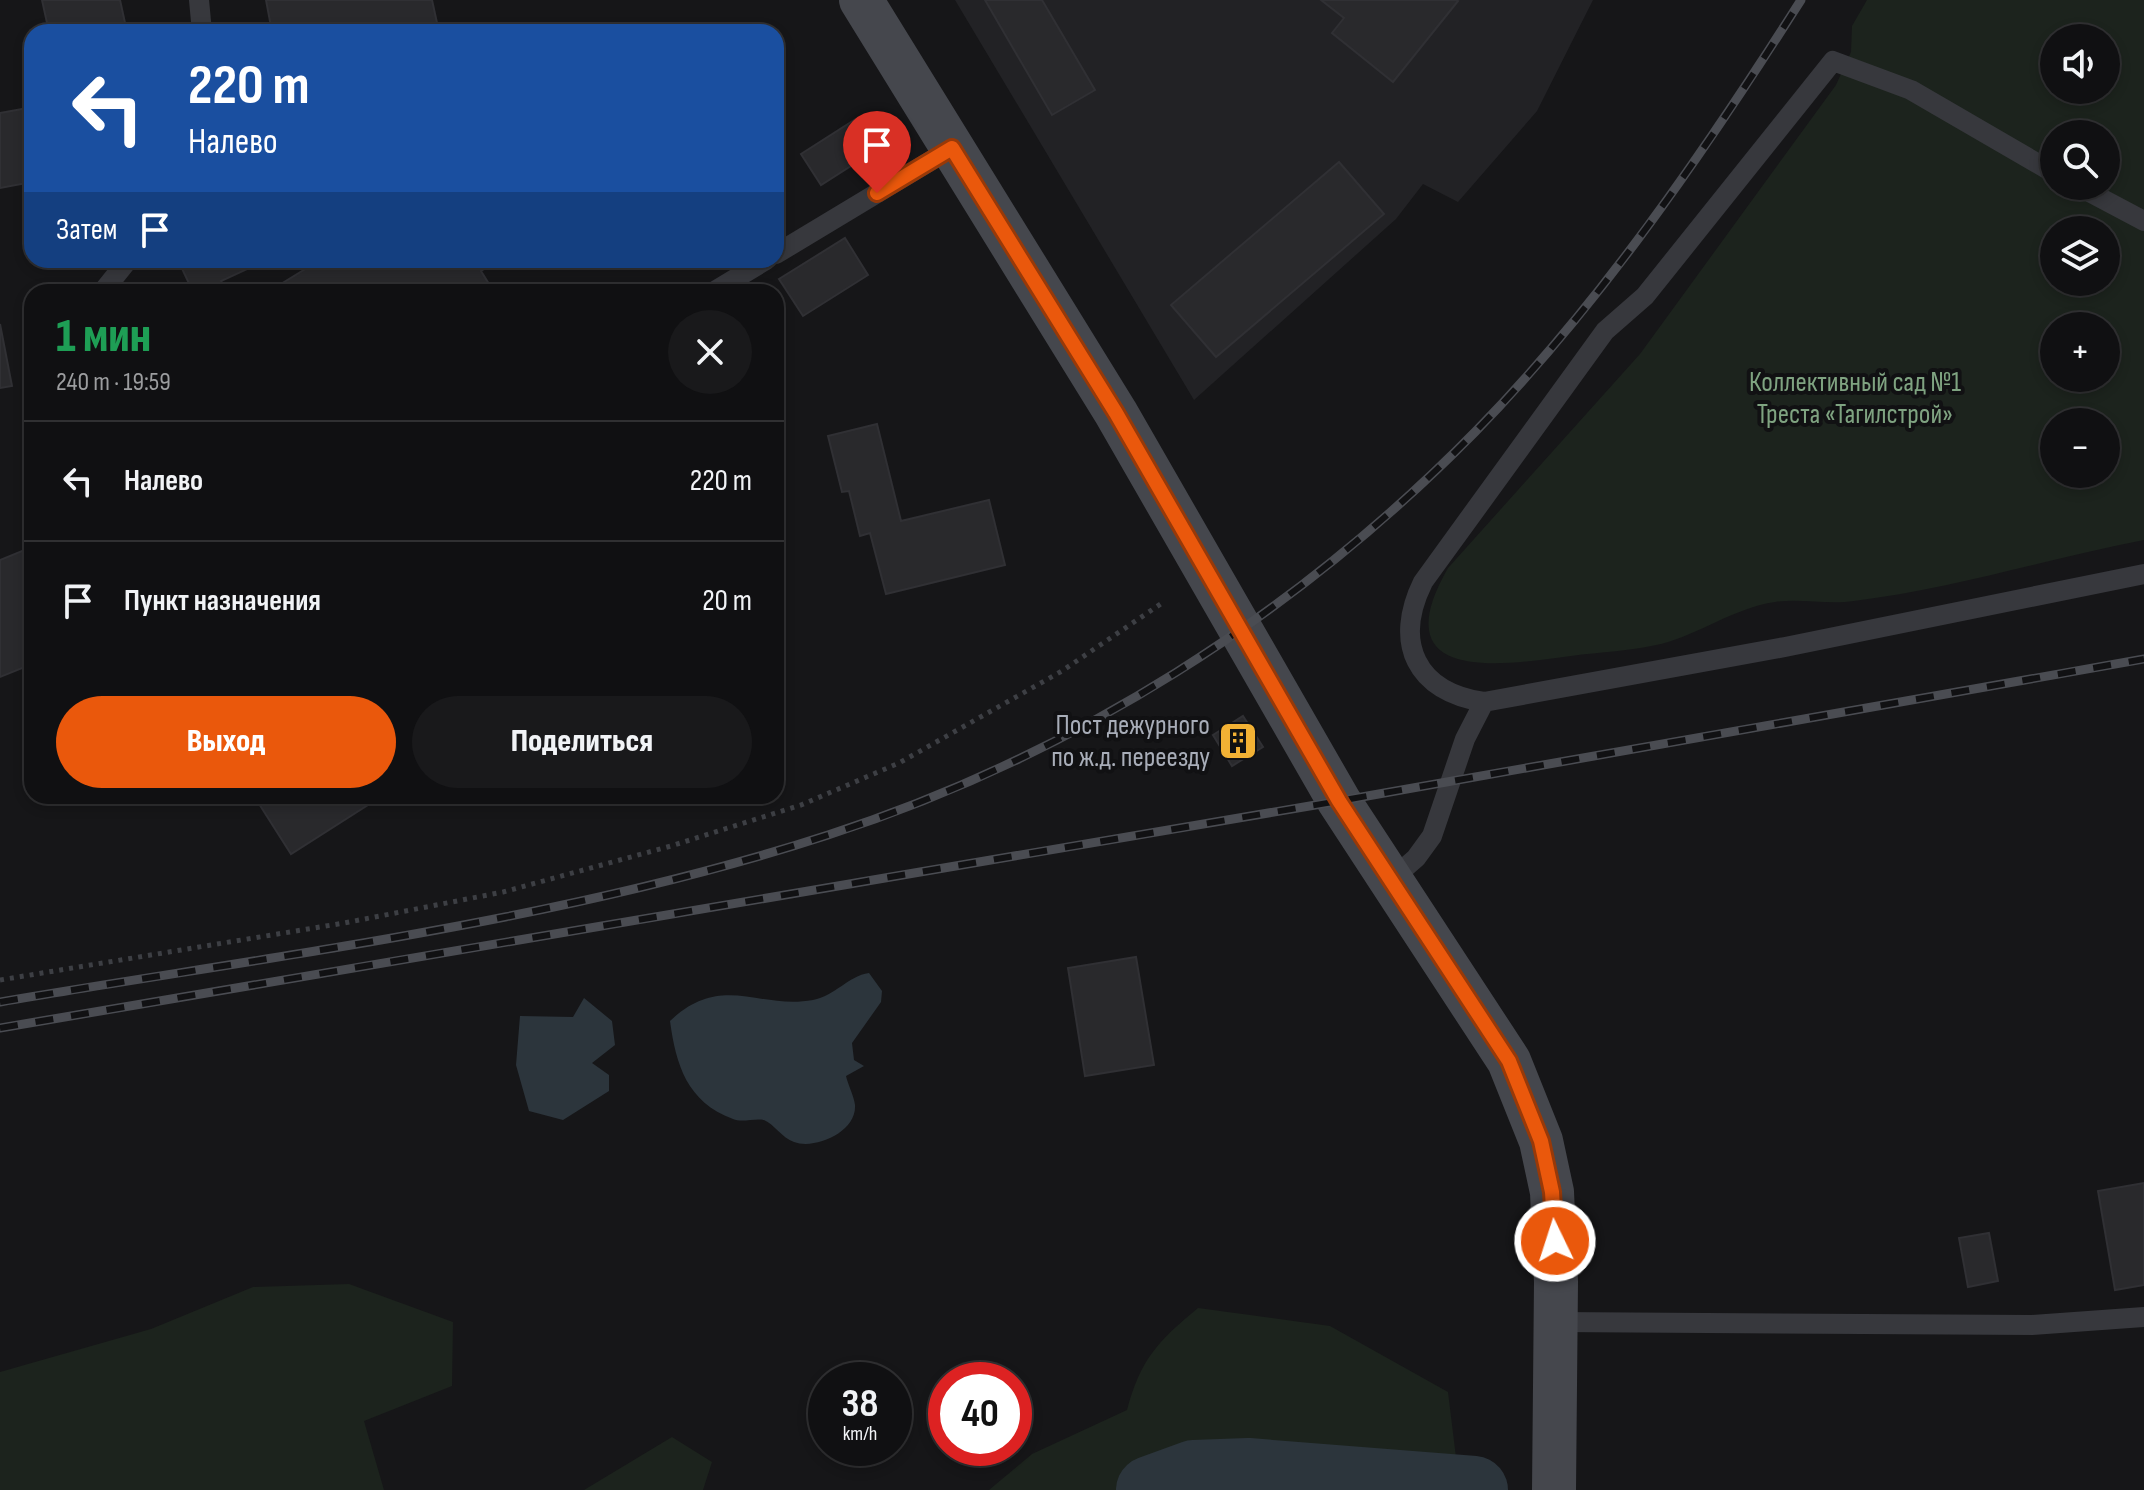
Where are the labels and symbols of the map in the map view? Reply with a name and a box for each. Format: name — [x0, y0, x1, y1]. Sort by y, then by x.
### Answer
pin — [843, 111, 911, 193]
park label: Коллективный сад №1 Треста «Тагилстрой» — [1749, 366, 1961, 431]
place label: Пост дежурного по ж.д. переезду — [1051, 709, 1210, 774]
building icon: Пост дежурного по ж.д. переезду — [1217, 720, 1259, 762]
position arrow — [1513, 1199, 1597, 1283]
speed limit sign: 40 — [928, 1362, 1032, 1466]

